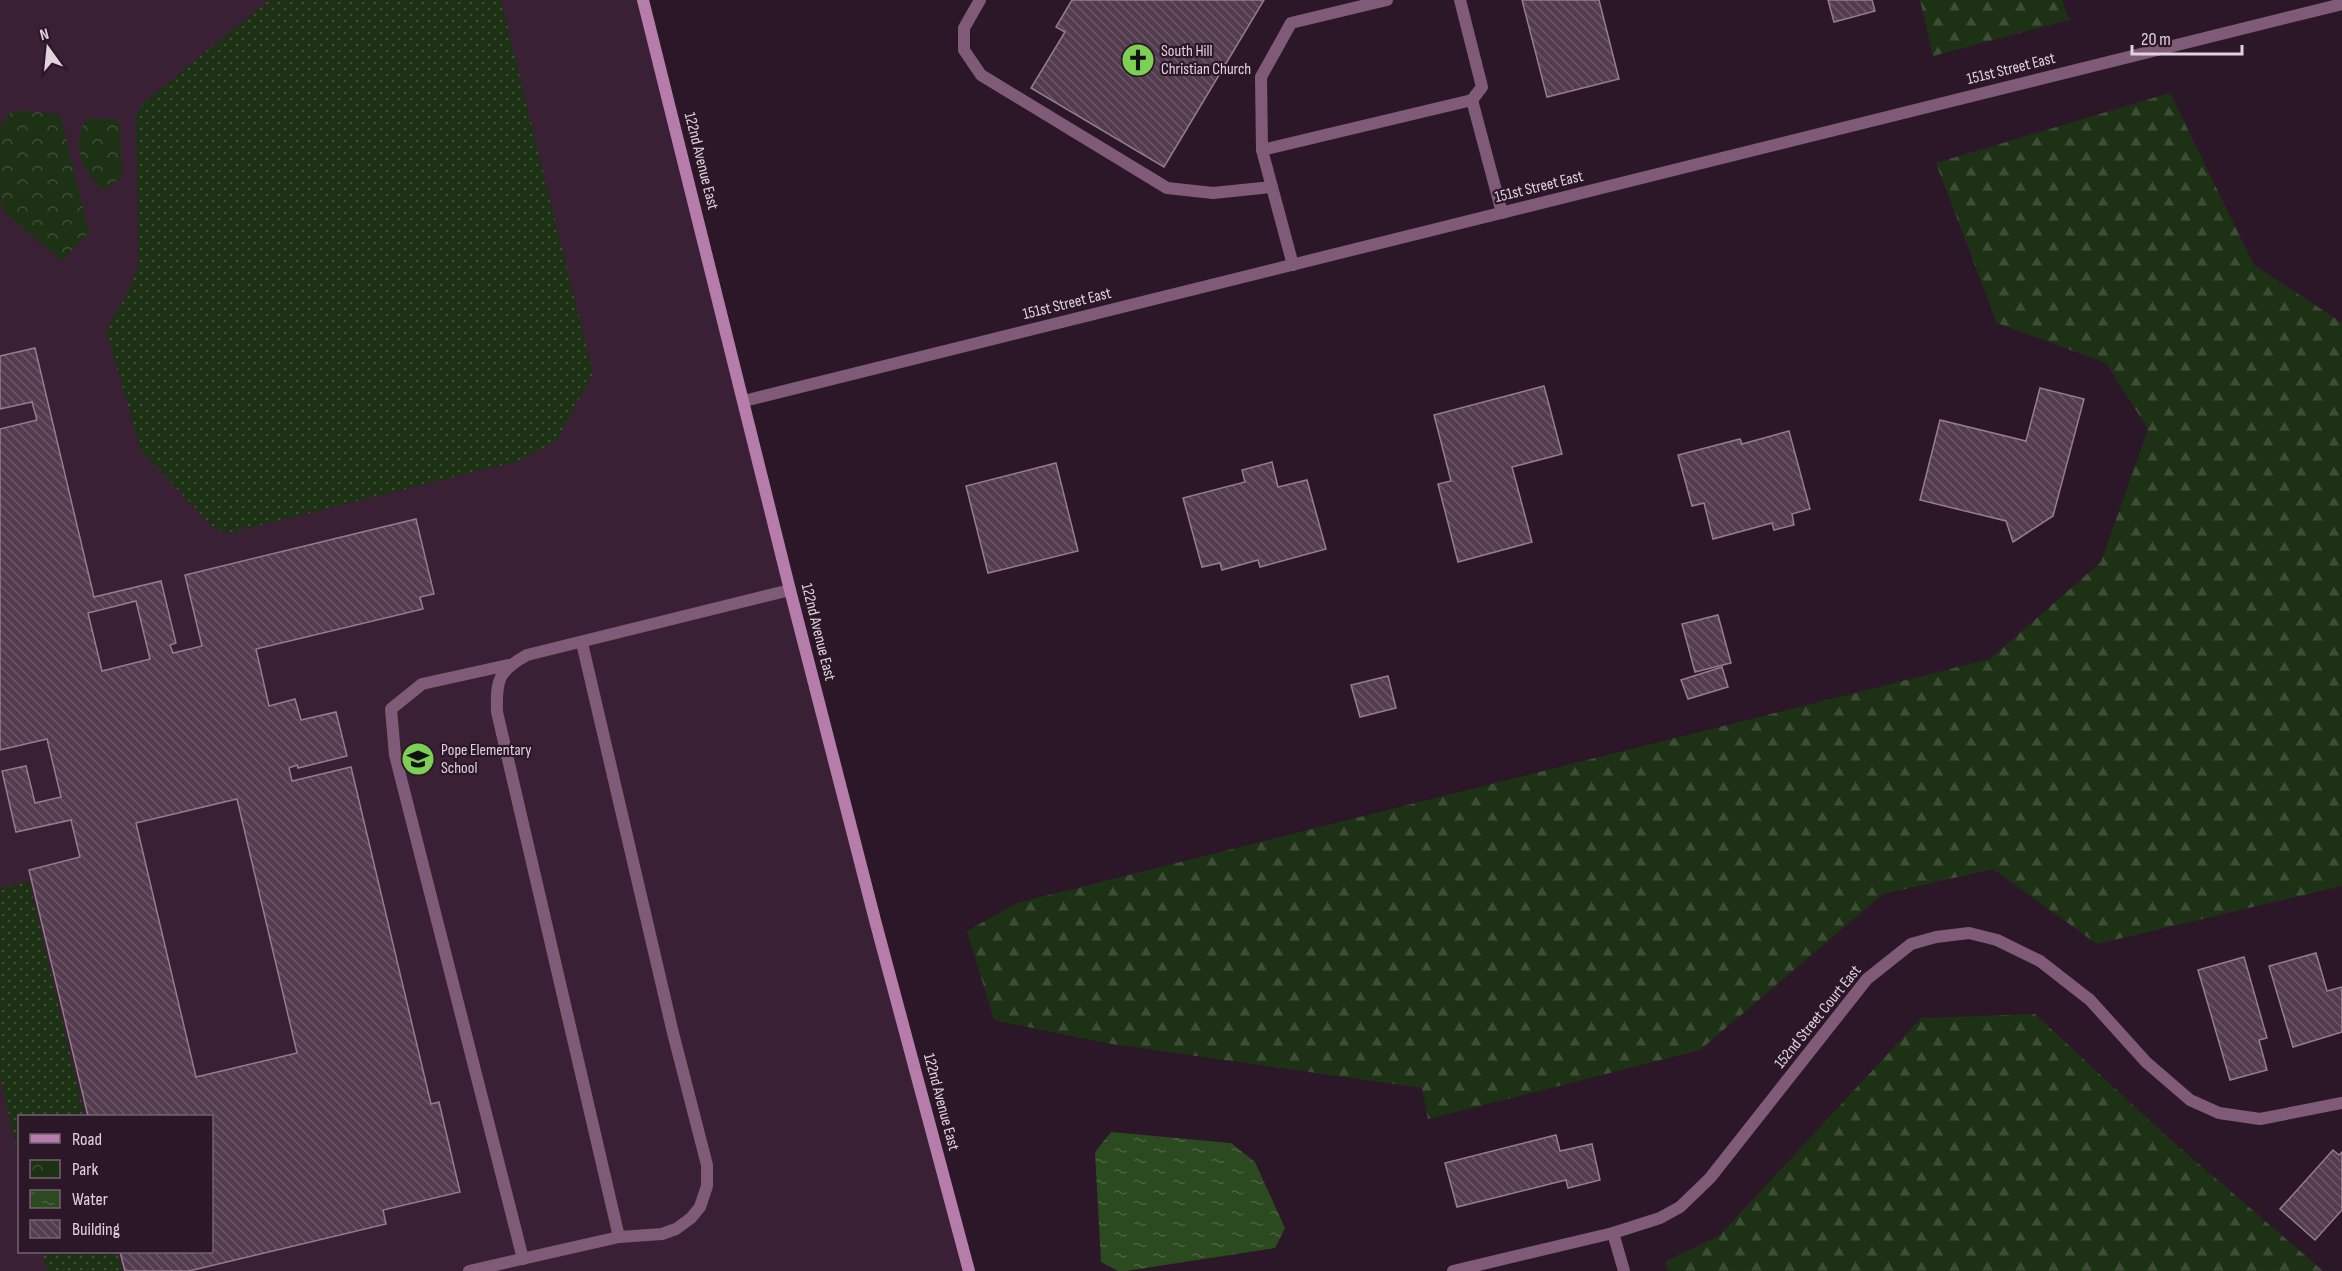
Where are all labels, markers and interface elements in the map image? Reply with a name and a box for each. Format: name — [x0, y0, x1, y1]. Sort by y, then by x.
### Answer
north arrow — [18, 18, 78, 78]
scale bar — [2132, 18, 2242, 56]
text: N — [38, 25, 51, 45]
text: 20 m — [2141, 29, 2171, 50]
church icon: South Hill Christian Church — [1120, 42, 1156, 78]
place label: South Hill Christian Church — [1161, 42, 1251, 79]
street label: 151st Street East — [1965, 49, 2057, 89]
street label: 122nd Avenue East — [680, 110, 722, 212]
street label: 151st Street East — [1493, 167, 1585, 207]
street label: 151st Street East — [1021, 284, 1113, 324]
street label: 122nd Avenue East — [797, 581, 839, 683]
school or university icon: Pope Elementary School — [400, 741, 436, 777]
place label: Pope Elementary School — [441, 741, 532, 778]
street label: 152nd Street Court East — [1771, 961, 1865, 1072]
street label: 122nd Avenue East — [919, 1051, 963, 1153]
legend — [18, 1115, 213, 1253]
text: Road — [72, 1129, 102, 1150]
text: Park — [72, 1159, 98, 1180]
text: Water — [72, 1189, 108, 1210]
text: Building — [72, 1219, 120, 1240]

